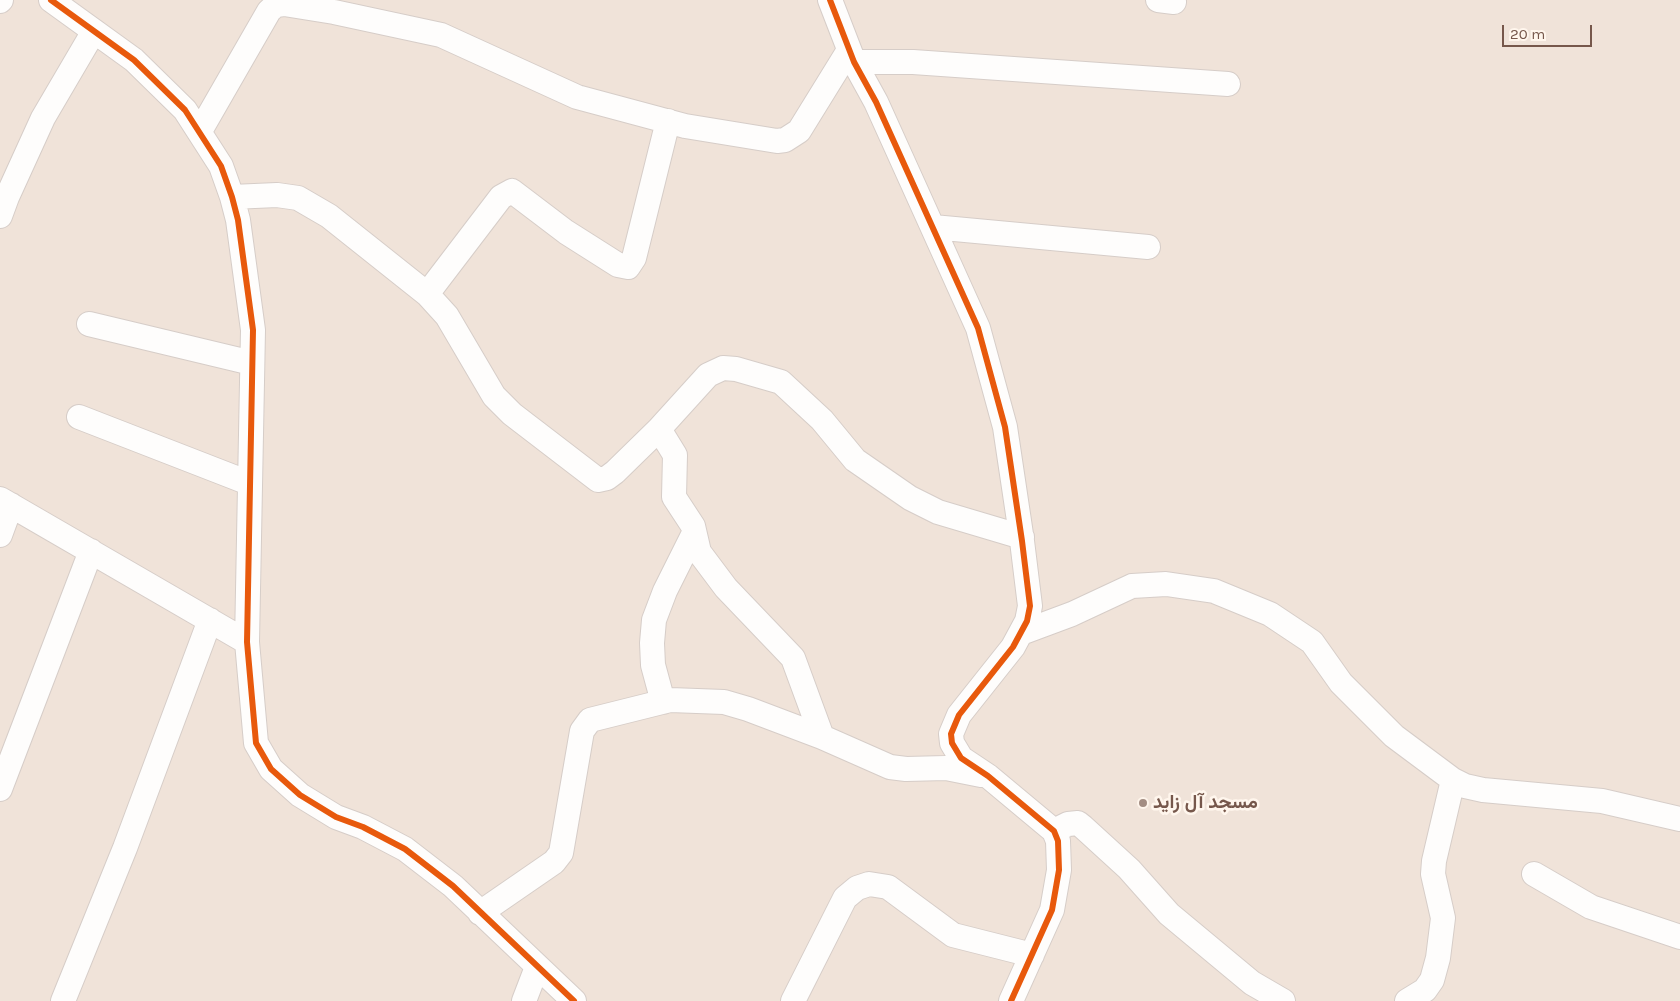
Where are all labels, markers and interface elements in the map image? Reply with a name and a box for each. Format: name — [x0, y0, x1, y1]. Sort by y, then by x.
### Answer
scale bar — [1505, 15, 1595, 47]
text: 20 m — [1510, 25, 1545, 43]
place label: مسجد آل زايد — [1153, 792, 1258, 814]
marker: مسجد آل زايد — [1137, 797, 1149, 809]

